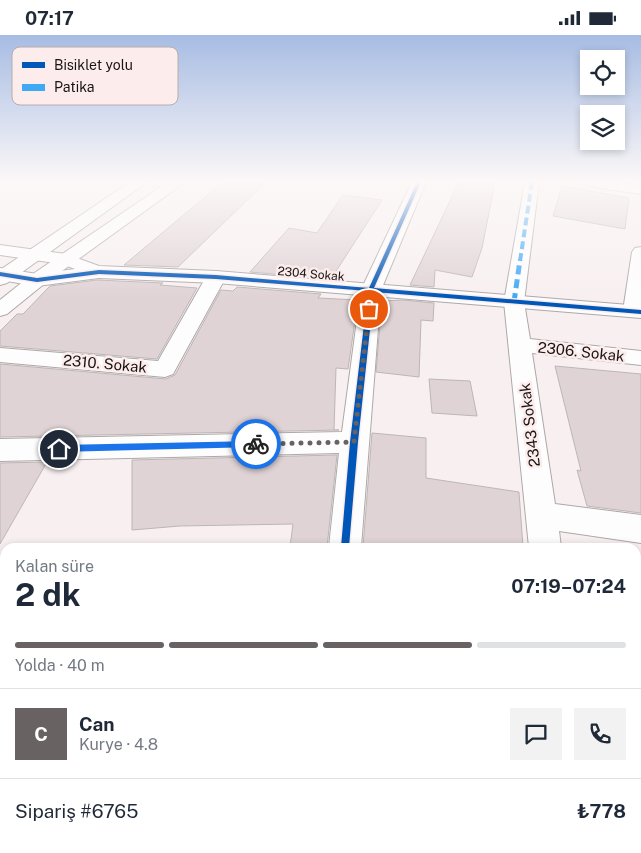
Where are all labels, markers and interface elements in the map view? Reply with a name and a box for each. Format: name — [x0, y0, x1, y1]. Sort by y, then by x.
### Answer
text: 07:17 — [25, 7, 74, 29]
legend — [12, 47, 178, 105]
map controls — [580, 50, 625, 150]
button: locate — [580, 50, 625, 95]
text: Bisiklet yolu — [54, 57, 133, 73]
text: Patika — [54, 79, 95, 95]
button: layers — [580, 105, 625, 150]
street label: 2304 Sokak — [277, 264, 345, 284]
pin — [348, 288, 390, 330]
icon: bag — [355, 295, 383, 323]
street label: 2306. Sokak — [537, 338, 625, 365]
street label: 2310. Sokak — [62, 351, 148, 376]
street label: 2343 Sokak — [516, 382, 543, 468]
courier — [231, 419, 281, 469]
pin — [38, 428, 80, 470]
icon: bike — [242, 430, 270, 458]
icon: home — [45, 435, 73, 463]
text: Kalan süre — [15, 557, 94, 576]
text: 07:19–07:24 — [511, 575, 626, 597]
text: 2 dk — [15, 576, 80, 613]
text: Yolda · 40 m — [15, 656, 105, 675]
button: chat — [510, 708, 562, 760]
button: phone — [574, 708, 626, 760]
text: Can — [79, 713, 114, 735]
text: C — [34, 723, 48, 745]
text: Kurye · 4.8 — [79, 735, 158, 754]
text: Sipariş #6765 — [15, 800, 138, 822]
text: ₺778 — [577, 800, 626, 822]

